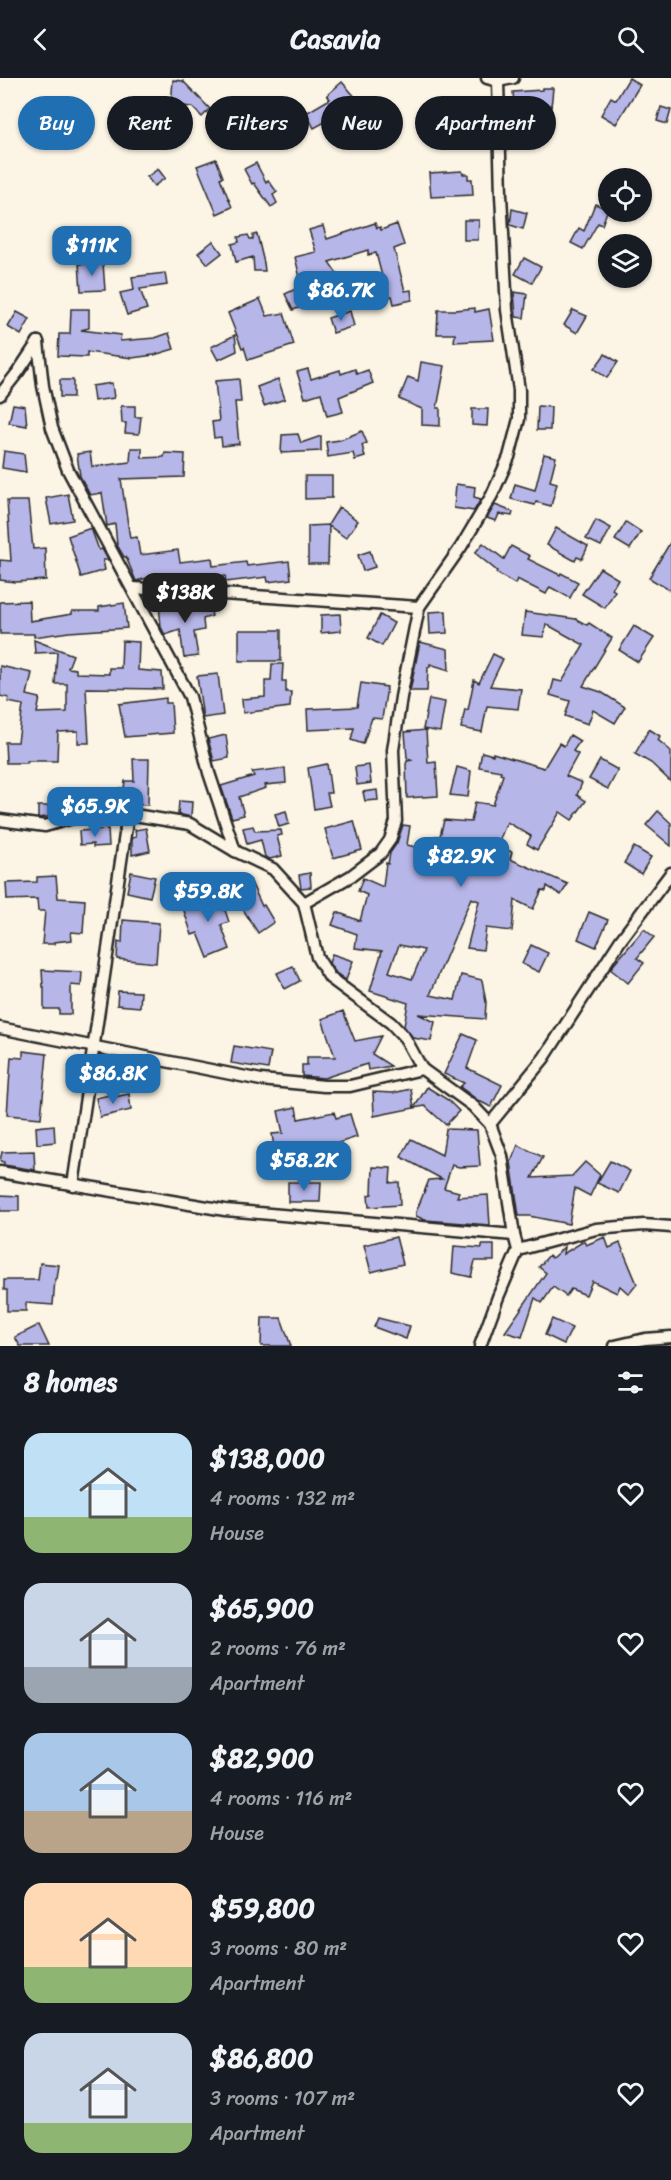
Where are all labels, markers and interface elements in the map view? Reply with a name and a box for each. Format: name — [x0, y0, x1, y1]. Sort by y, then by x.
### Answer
text: Casavia — [291, 15, 380, 63]
icon: back — [24, 23, 57, 56]
icon: search — [614, 23, 647, 56]
chip: Buy — [18, 96, 95, 150]
chip: Rent — [107, 96, 193, 150]
chip: Filters — [205, 96, 309, 150]
chip: New — [321, 96, 403, 150]
chip: Apartment — [415, 96, 556, 150]
map controls — [598, 168, 652, 288]
button: locate — [598, 168, 652, 222]
pin: $111K — [50, 226, 134, 277]
text: $111K — [66, 228, 118, 263]
button: layers — [598, 234, 652, 288]
pin: $86.7K — [292, 271, 390, 322]
text: $86.7K — [308, 273, 374, 308]
pin: $138K — [143, 573, 227, 624]
text: $138K — [156, 575, 214, 610]
pin: $65.9K — [46, 787, 144, 838]
text: $65.9K — [61, 789, 129, 824]
pin: $82.9K — [412, 837, 510, 888]
text: $82.9K — [427, 839, 495, 874]
pin: $59.8K — [159, 872, 257, 923]
text: $59.8K — [174, 874, 242, 909]
pin: $86.8K — [64, 1054, 162, 1105]
text: $86.8K — [79, 1056, 147, 1091]
pin: $58.2K — [255, 1141, 353, 1192]
text: $58.2K — [270, 1143, 338, 1178]
text: 8 homes — [24, 1359, 117, 1405]
icon: filters — [614, 1366, 647, 1399]
text: $138,000 — [210, 1435, 325, 1481]
icon: home — [72, 1457, 144, 1529]
icon: heart — [614, 1477, 647, 1510]
text: 4 rooms · 132 m² — [210, 1481, 355, 1516]
text: House — [210, 1516, 264, 1551]
text: $65,900 — [210, 1585, 314, 1631]
icon: home — [72, 1607, 144, 1679]
icon: heart — [614, 1627, 647, 1660]
text: 2 rooms · 76 m² — [210, 1631, 346, 1666]
text: Apartment — [210, 1666, 304, 1701]
text: $82,900 — [210, 1735, 314, 1781]
icon: home — [72, 1757, 144, 1829]
icon: heart — [614, 1777, 647, 1810]
text: 4 rooms · 116 m² — [210, 1781, 352, 1816]
text: House — [210, 1816, 264, 1851]
text: $59,800 — [210, 1885, 315, 1931]
icon: home — [72, 1907, 144, 1979]
icon: heart — [614, 1927, 647, 1960]
text: 3 rooms · 80 m² — [210, 1931, 347, 1966]
text: Apartment — [210, 1966, 304, 2001]
text: $86,800 — [210, 2035, 313, 2081]
icon: home — [72, 2057, 144, 2129]
icon: heart — [614, 2077, 647, 2110]
text: 3 rooms · 107 m² — [210, 2081, 355, 2116]
text: Apartment — [210, 2116, 304, 2151]

